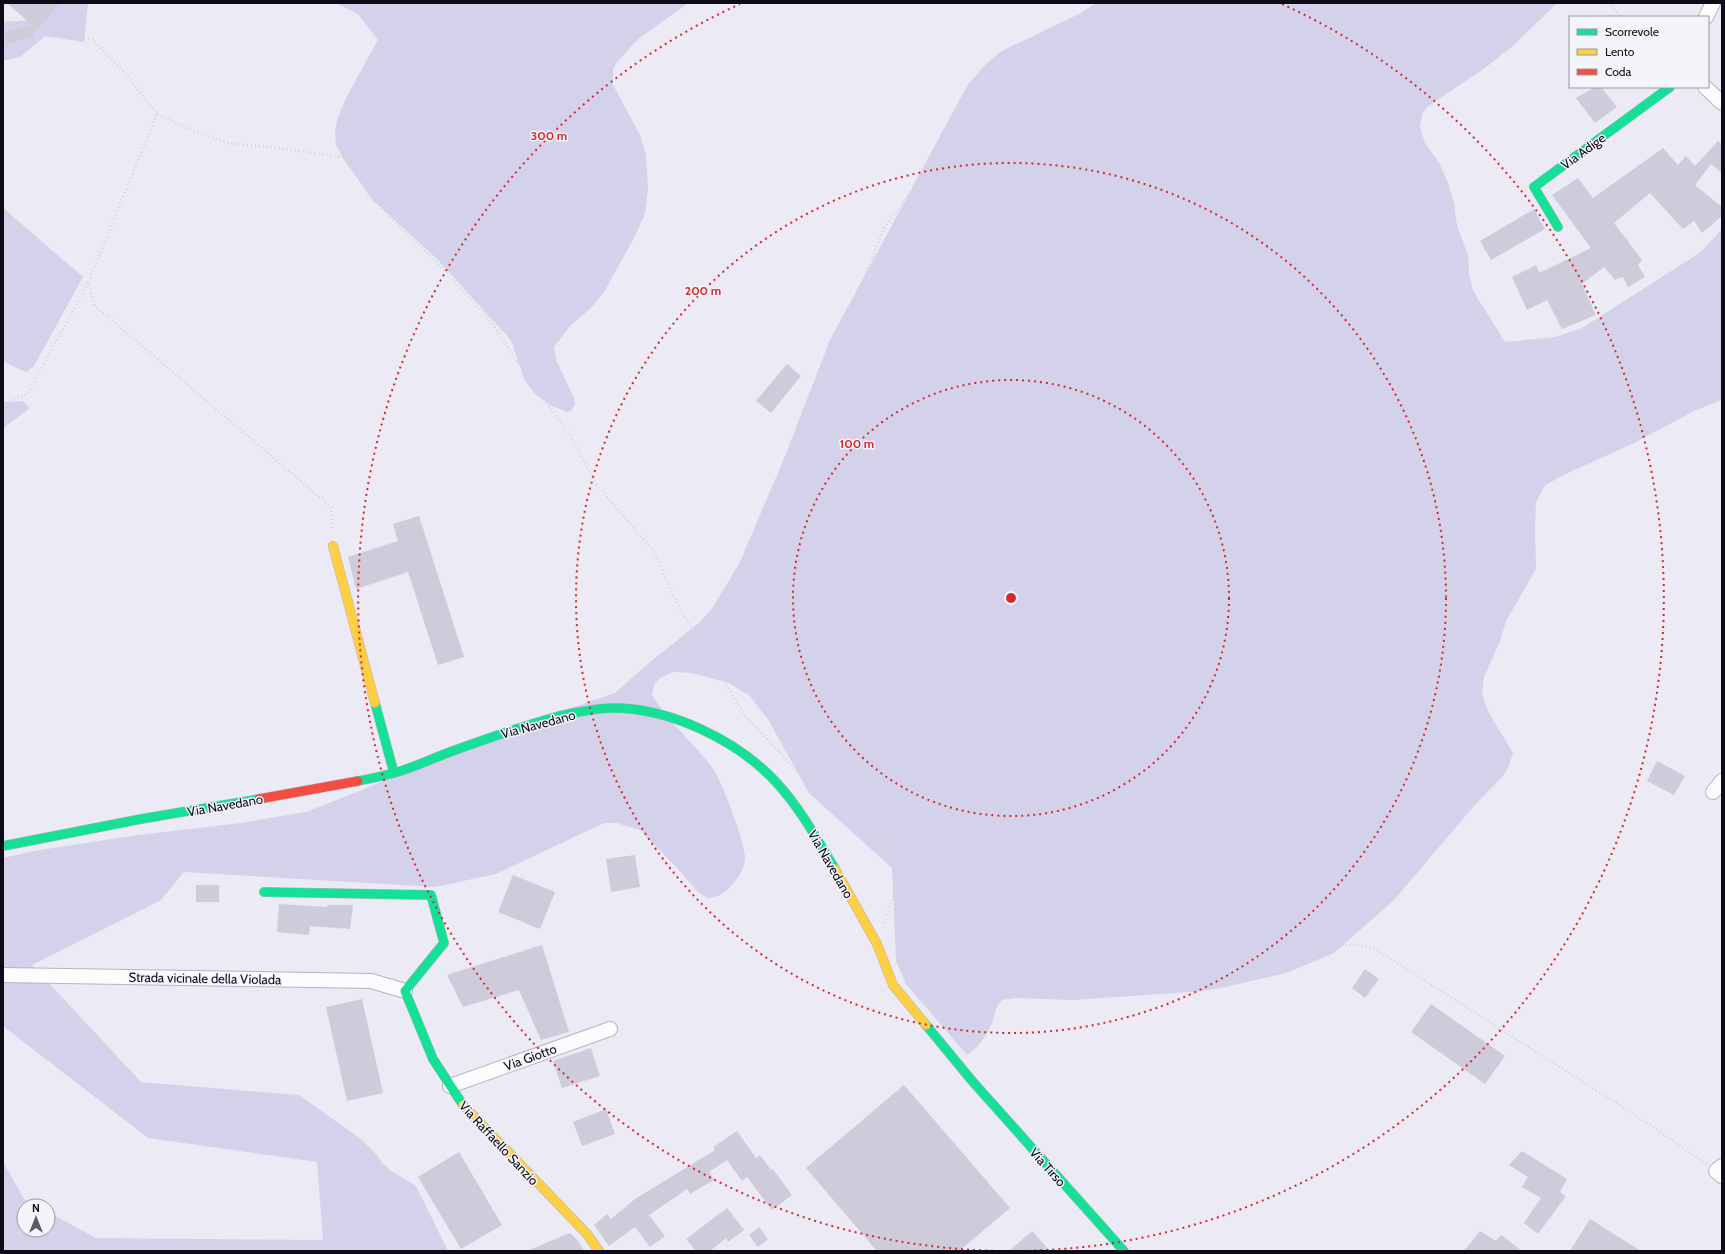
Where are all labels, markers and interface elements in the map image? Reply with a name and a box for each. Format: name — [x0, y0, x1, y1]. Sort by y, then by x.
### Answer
legend — [1569, 16, 1709, 88]
text: Scorrevole — [1605, 24, 1659, 39]
text: Lento — [1605, 44, 1635, 59]
text: Coda — [1605, 64, 1631, 79]
text: 300 m — [531, 128, 567, 143]
street label: Via Adige — [1558, 129, 1609, 173]
text: 200 m — [685, 283, 721, 298]
text: 100 m — [840, 436, 874, 451]
centre of rings — [1004, 591, 1018, 605]
street label: Via Navedano — [499, 706, 577, 742]
street label: Via Navedano — [186, 790, 264, 820]
street label: Via Navedano — [805, 827, 857, 901]
street label: Strada vicinale della Violada — [129, 969, 282, 987]
street label: Via Giotto — [502, 1040, 558, 1074]
street label: Via Raffaello Sanzio — [456, 1098, 542, 1188]
street label: Via Tirso — [1026, 1144, 1070, 1190]
north arrow — [16, 1198, 56, 1238]
text: N — [32, 1201, 40, 1215]

